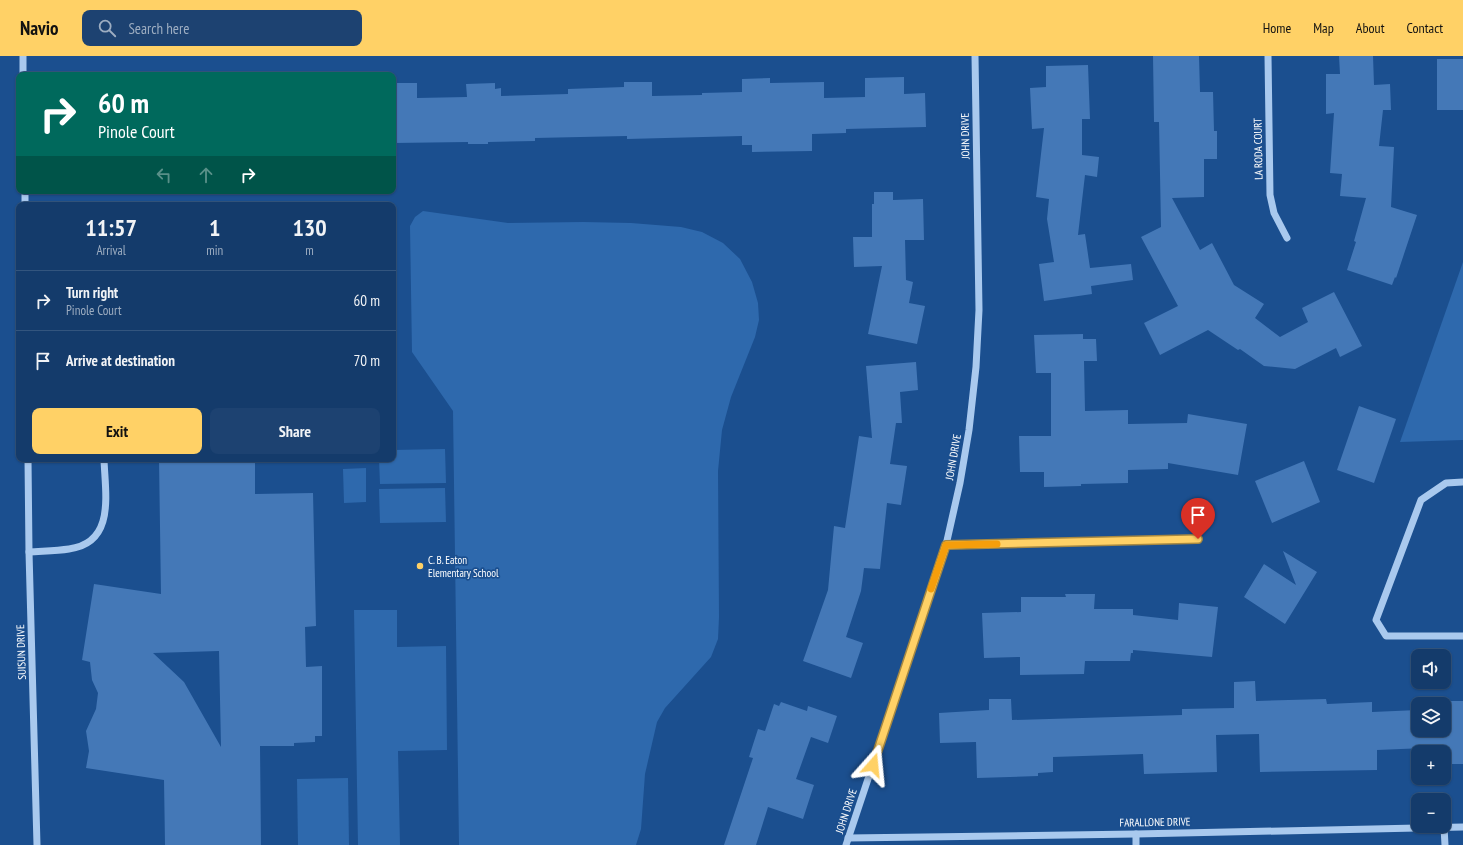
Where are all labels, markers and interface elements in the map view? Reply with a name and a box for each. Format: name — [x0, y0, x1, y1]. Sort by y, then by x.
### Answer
search box — [82, 10, 362, 46]
text: Navio — [20, 16, 58, 40]
icon: search — [96, 17, 118, 39]
text: Search here — [128, 19, 189, 38]
text: Home — [1263, 19, 1291, 37]
text: Map — [1313, 19, 1334, 37]
text: About — [1356, 19, 1385, 37]
text: Contact — [1407, 19, 1443, 37]
text: 60 m — [98, 84, 149, 121]
icon: right — [32, 88, 84, 140]
street label: JOHN DRIVE — [958, 112, 972, 160]
street label: LA RODA COURT — [1250, 118, 1266, 180]
text: Pinole Court — [98, 120, 175, 143]
icon: left — [153, 164, 175, 186]
icon: ahead — [195, 164, 217, 186]
icon: right — [237, 164, 259, 186]
text: 11:57 — [85, 212, 137, 243]
text: 1 — [209, 212, 220, 243]
text: 130 — [292, 212, 327, 243]
text: Arrival — [96, 242, 126, 259]
text: min — [206, 242, 223, 259]
text: m — [305, 242, 314, 259]
text: Turn right — [66, 283, 118, 302]
icon: right — [32, 290, 54, 312]
text: 60 m — [354, 291, 380, 310]
text: Pinole Court — [66, 302, 121, 319]
icon: arrive — [32, 350, 54, 372]
text: Arrive at destination — [66, 351, 175, 370]
text: 70 m — [354, 351, 380, 370]
button: Exit — [32, 408, 202, 454]
button: Share — [210, 408, 380, 454]
street label: JOHN DRIVE — [942, 433, 964, 482]
pin — [1181, 498, 1215, 539]
icon: arrive — [1187, 504, 1209, 526]
place label: C. B. Eaton Elementary School — [428, 553, 499, 580]
marker: C. B. Eaton Elementary School — [415, 561, 425, 571]
street label: SUISUN DRIVE — [13, 624, 29, 680]
map controls — [1411, 649, 1451, 833]
button: sound — [1411, 649, 1451, 689]
button: layers — [1411, 697, 1451, 737]
position arrow — [852, 744, 894, 786]
button: + — [1411, 745, 1451, 785]
street label: JOHN DRIVE — [832, 787, 860, 836]
button: − — [1411, 793, 1451, 833]
street label: FARALLONE DRIVE — [1119, 814, 1191, 830]

